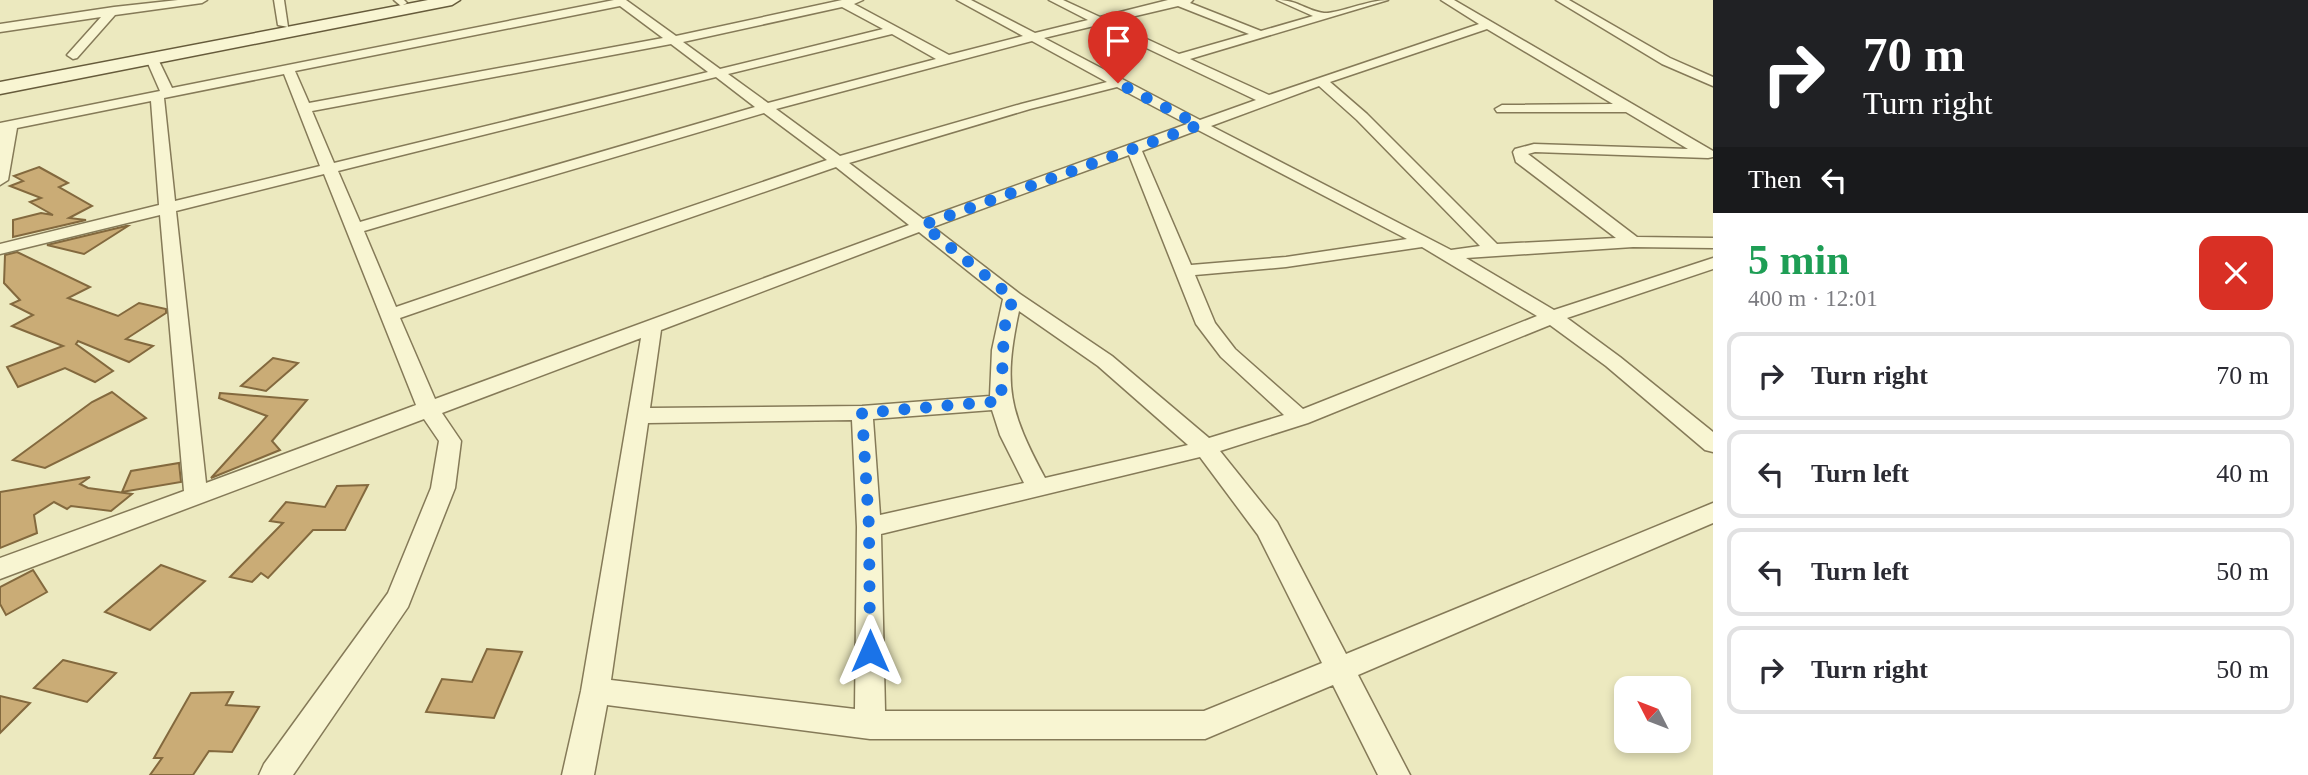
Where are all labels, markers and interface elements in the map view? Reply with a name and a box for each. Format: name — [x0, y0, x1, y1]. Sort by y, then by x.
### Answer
pin — [1088, 11, 1148, 83]
icon: arrive — [1099, 22, 1137, 60]
text: 70 m — [1863, 27, 1965, 82]
icon: right — [1748, 28, 1839, 119]
text: Turn right — [1863, 85, 1993, 121]
icon: left — [1815, 161, 1853, 199]
text: Then — [1748, 165, 1801, 194]
button: close — [2199, 236, 2273, 310]
text: 5 min — [1748, 237, 1850, 283]
text: 400 m · 12:01 — [1748, 286, 1878, 311]
icon: right — [1752, 357, 1790, 395]
text: Turn right — [1811, 361, 1928, 390]
text: 70 m — [2216, 361, 2269, 390]
icon: left — [1752, 455, 1790, 493]
text: Turn left — [1811, 459, 1909, 488]
text: 40 m — [2216, 459, 2269, 488]
icon: left — [1752, 553, 1790, 591]
text: Turn left — [1811, 557, 1909, 586]
text: 50 m — [2216, 557, 2269, 586]
position arrow — [833, 614, 907, 688]
icon: right — [1752, 651, 1790, 689]
text: Turn right — [1811, 655, 1928, 684]
text: 50 m — [2216, 655, 2269, 684]
north arrow — [1614, 676, 1690, 752]
map controls — [1614, 676, 1691, 753]

